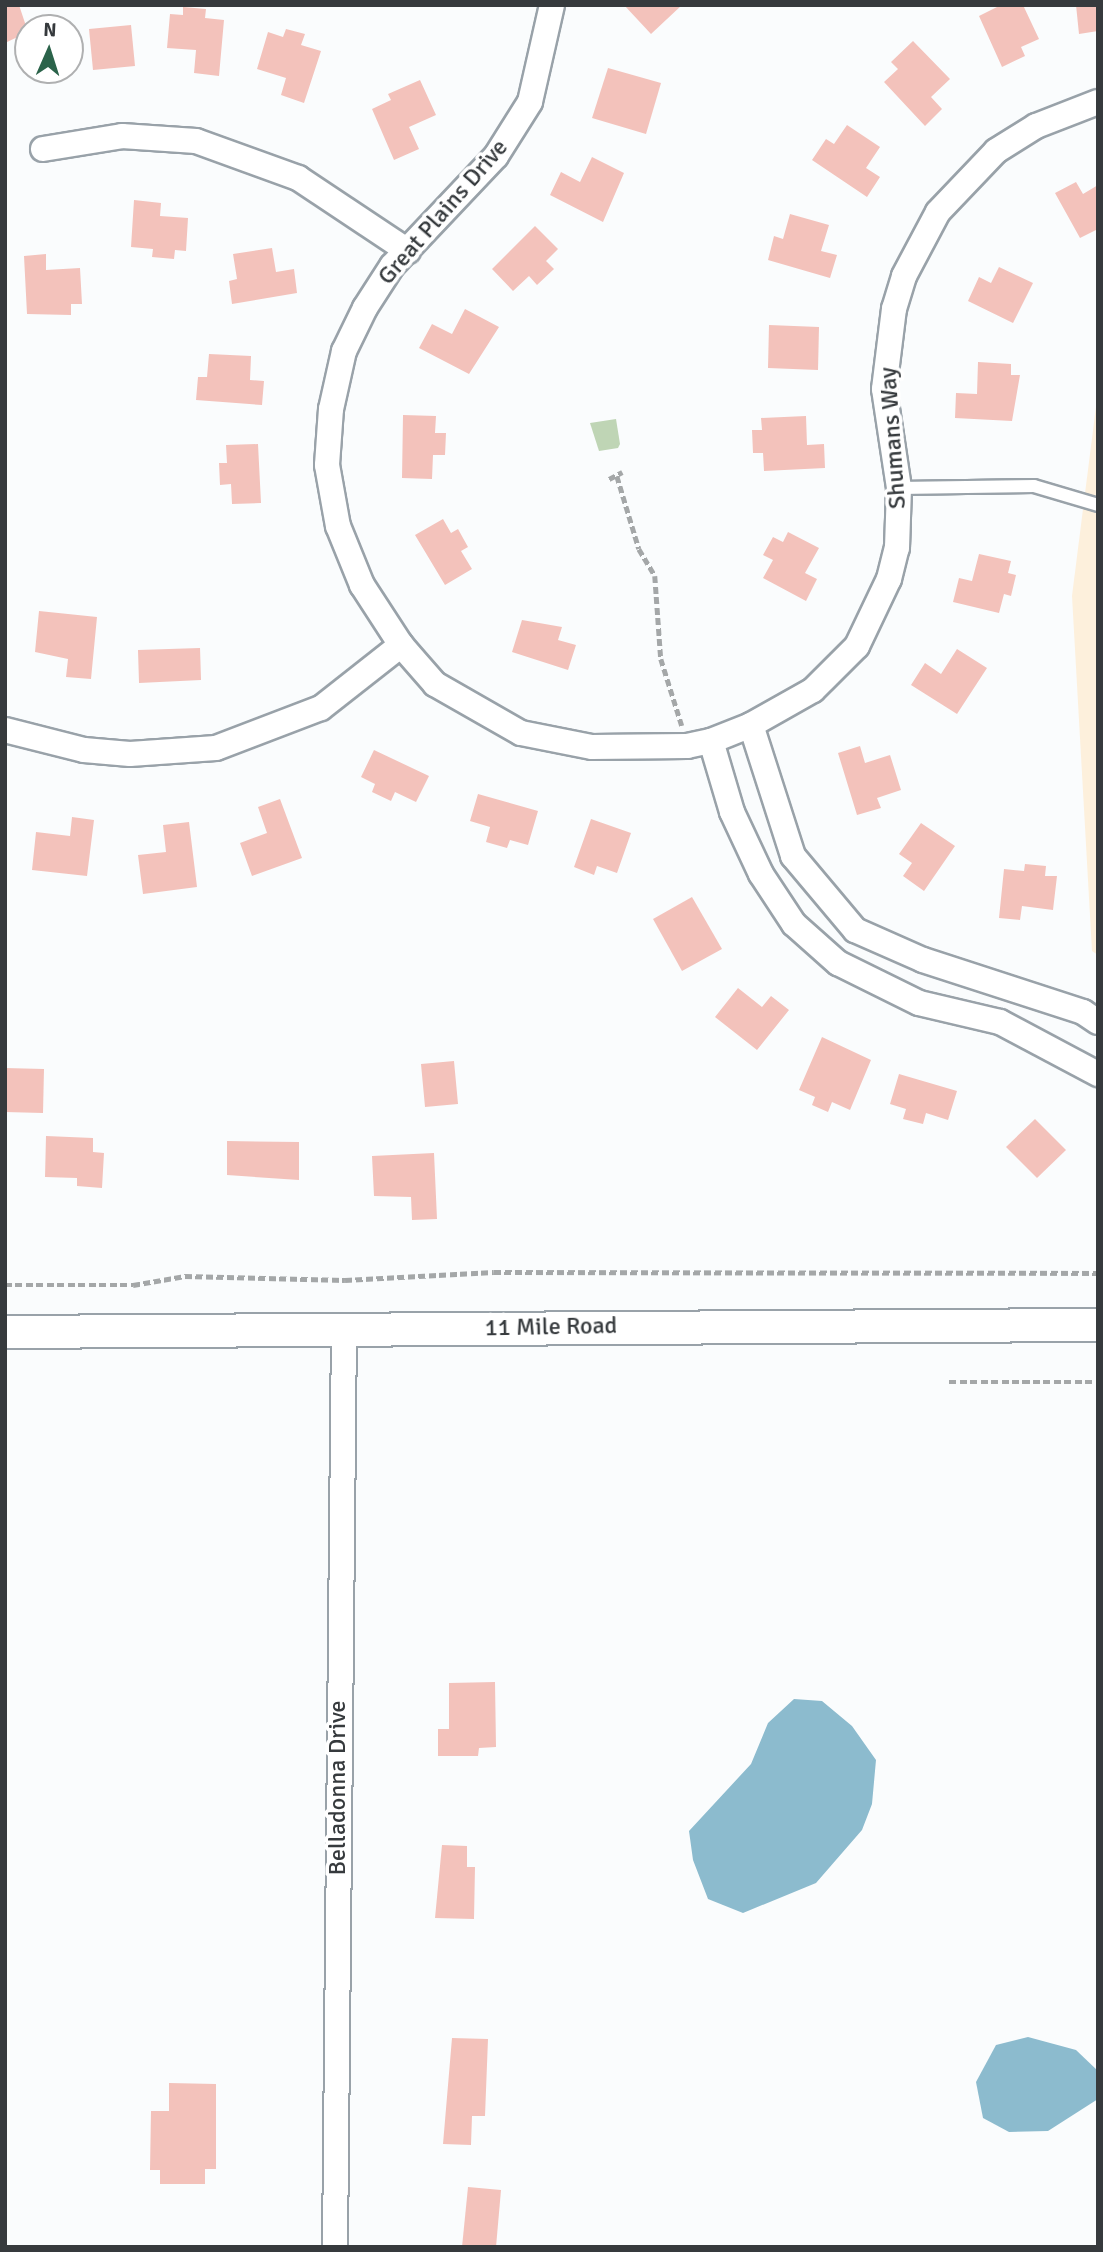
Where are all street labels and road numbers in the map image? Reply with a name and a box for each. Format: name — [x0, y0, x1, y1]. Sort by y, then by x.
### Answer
street label: Great Plains Drive — [372, 133, 514, 291]
street label: Shumans Way — [874, 366, 912, 510]
street label: 11 Mile Road — [484, 1311, 618, 1343]
street label: Belladonna Drive — [324, 1701, 352, 1875]

